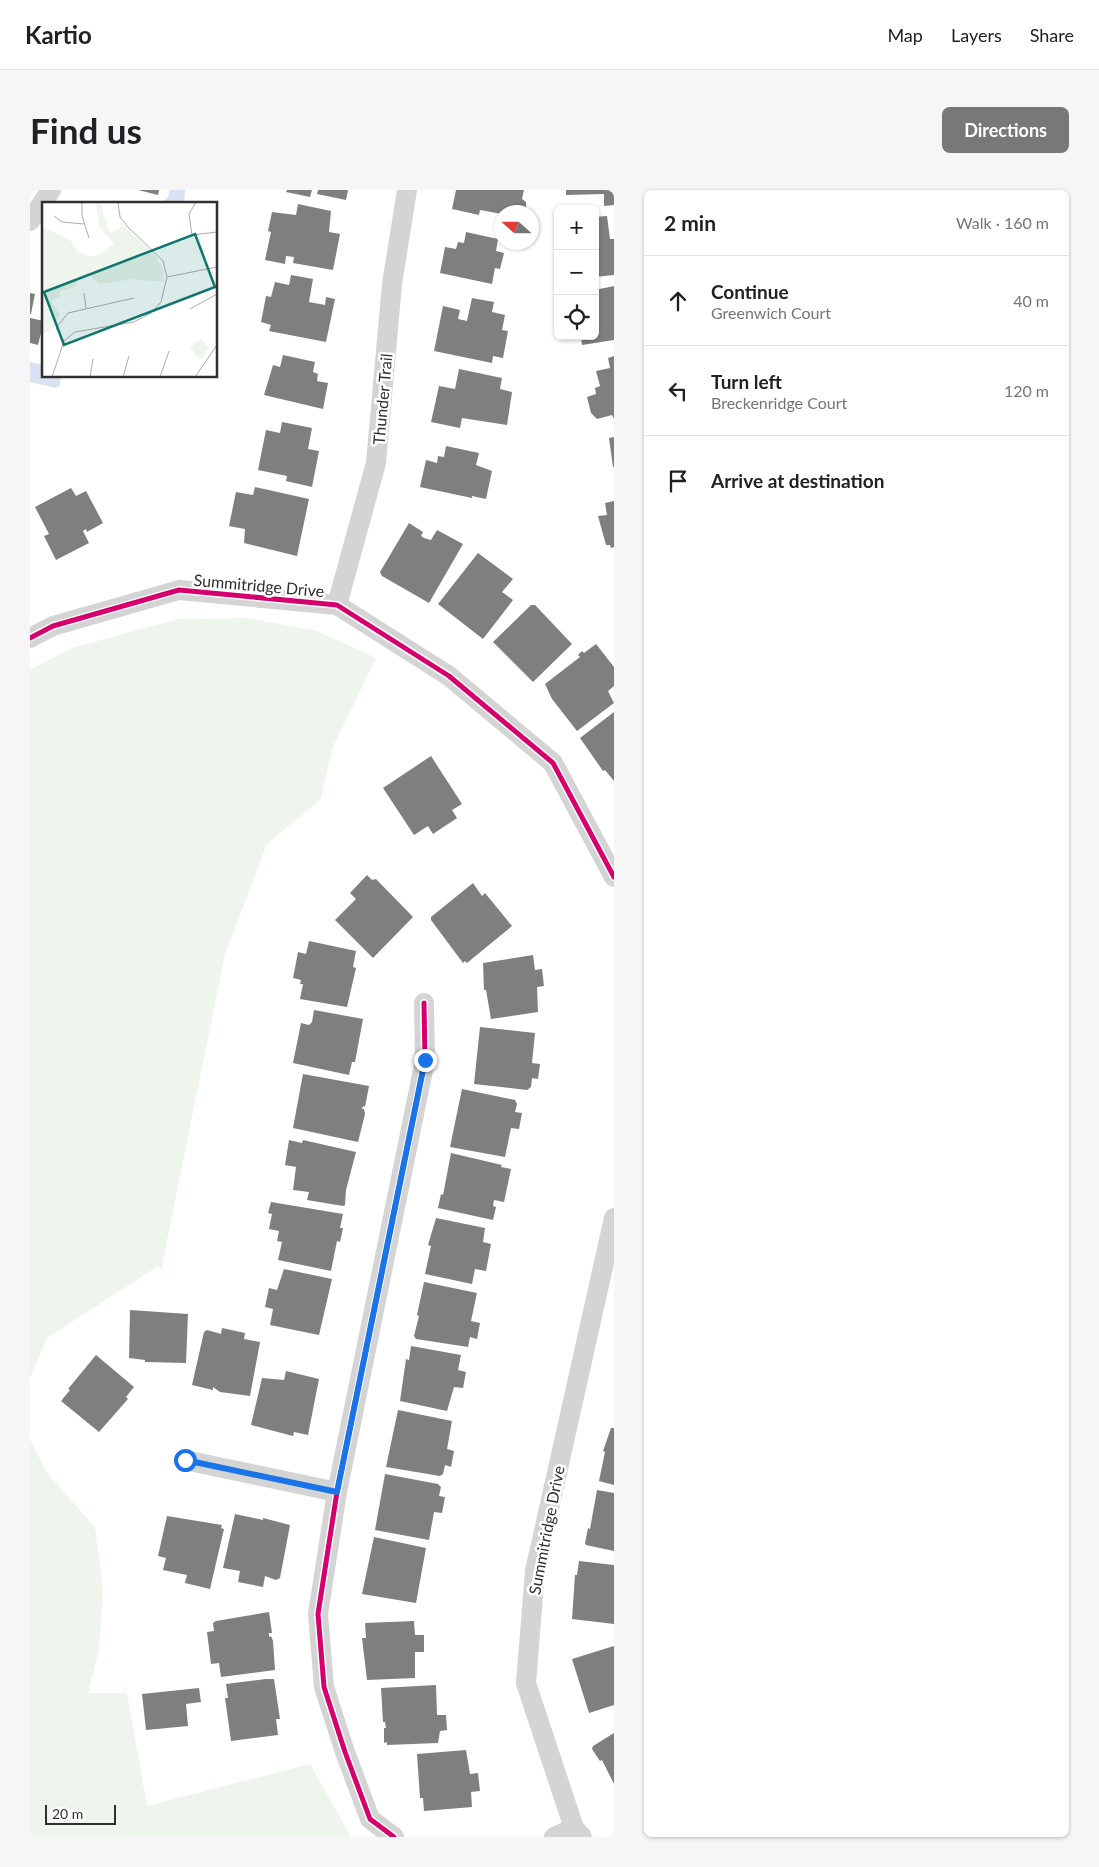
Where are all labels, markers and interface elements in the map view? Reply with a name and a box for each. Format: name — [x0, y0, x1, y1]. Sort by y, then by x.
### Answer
text: Kartio — [25, 20, 92, 49]
text: Map — [887, 24, 923, 46]
text: Layers — [951, 24, 1002, 46]
text: Share — [1030, 24, 1074, 46]
button: Directions — [942, 107, 1069, 153]
text: Find us — [30, 109, 142, 151]
inset map — [42, 202, 218, 378]
north arrow — [494, 205, 539, 250]
map controls — [554, 205, 599, 340]
button: + — [554, 205, 599, 250]
text: 2 min — [664, 210, 716, 235]
text: Walk · 160 m — [956, 213, 1049, 232]
button: − — [554, 250, 599, 295]
text: Continue — [711, 280, 789, 303]
icon: ahead — [664, 287, 692, 315]
text: 40 m — [1013, 291, 1049, 310]
button: locate — [554, 295, 599, 340]
text: Greenwich Court — [711, 303, 831, 322]
street label: Thunder Trail — [369, 353, 395, 445]
text: Turn left — [711, 370, 782, 393]
icon: left — [664, 377, 692, 405]
text: 120 m — [1004, 381, 1049, 400]
text: Breckenridge Court — [711, 393, 847, 412]
icon: arrive — [664, 467, 692, 495]
text: Arrive at destination — [711, 469, 884, 492]
street label: Summitridge Drive — [193, 570, 325, 600]
route end — [414, 1049, 437, 1072]
route start — [174, 1449, 197, 1472]
street label: Summitridge Drive — [524, 1464, 568, 1596]
scale bar — [45, 1802, 116, 1825]
text: 20 m — [52, 1805, 83, 1822]

